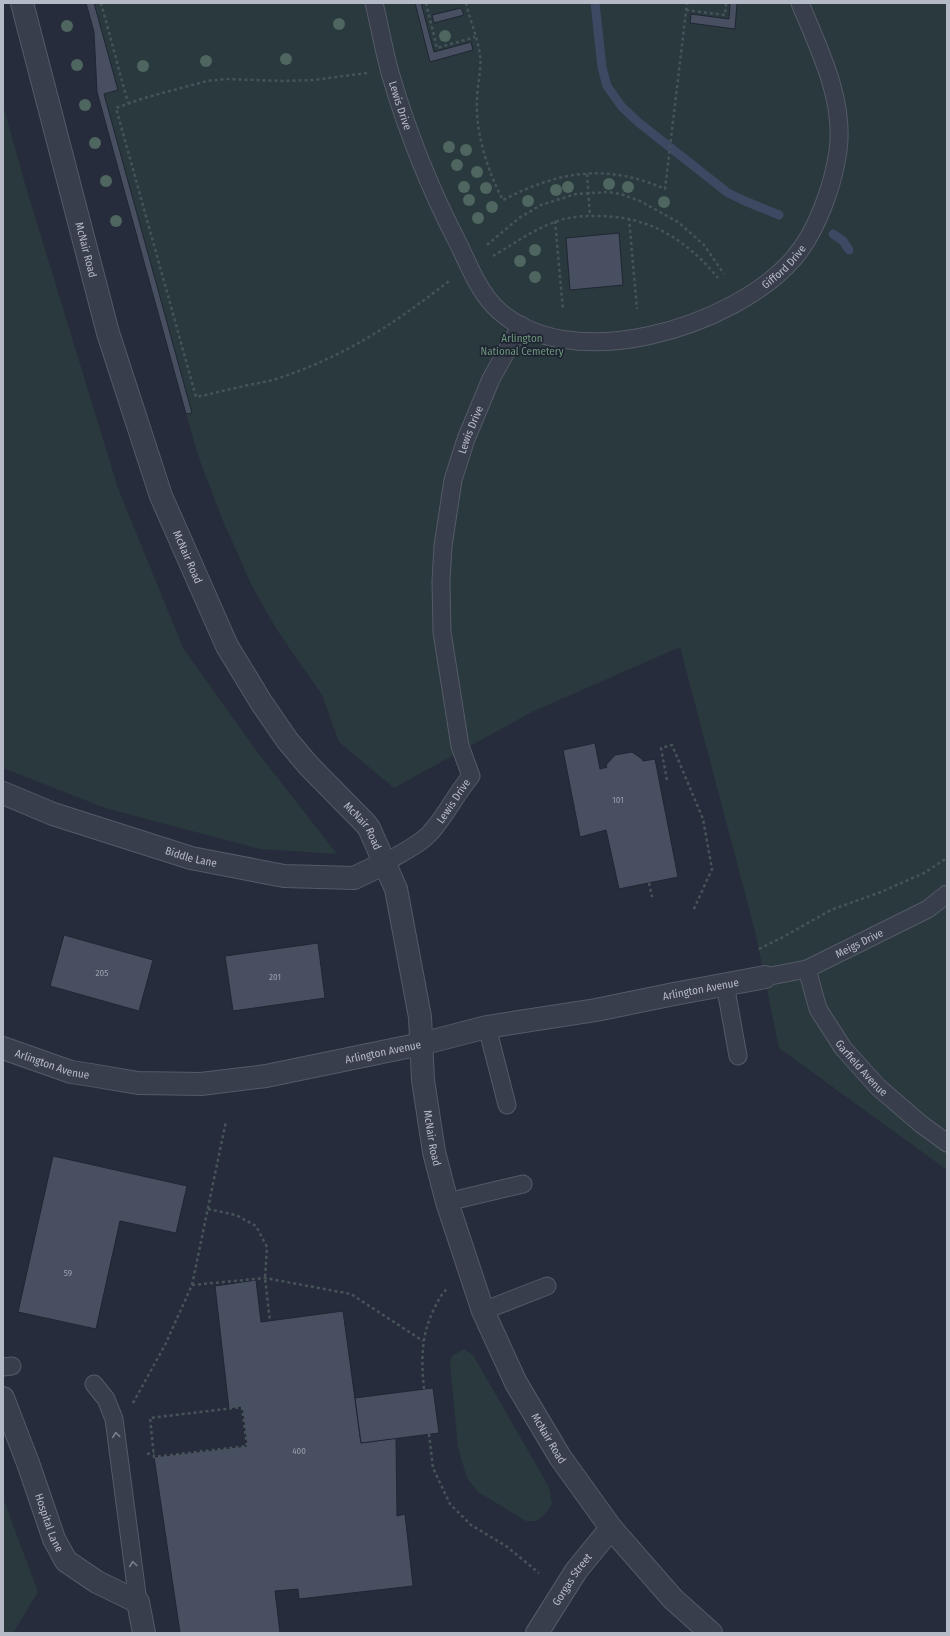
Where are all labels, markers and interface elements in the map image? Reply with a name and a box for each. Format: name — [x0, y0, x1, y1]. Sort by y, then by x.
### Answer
street label: Lewis Drive — [386, 80, 414, 132]
street label: McNair Road — [72, 221, 99, 279]
street label: Gifford Drive — [759, 243, 809, 292]
park label: Arlington National Cemetery — [480, 332, 564, 358]
street label: Lewis Drive — [456, 404, 486, 456]
street label: McNair Road — [170, 529, 205, 586]
street label: Lewis Drive — [434, 776, 473, 826]
house number: 101 — [612, 795, 624, 805]
street label: McNair Road — [341, 799, 384, 852]
street label: Biddle Lane — [164, 844, 218, 870]
street label: Meigs Drive — [833, 926, 885, 961]
house number: 205 — [96, 968, 108, 978]
house number: 201 — [269, 972, 281, 982]
street label: Arlington Avenue — [662, 976, 740, 1003]
street label: Arlington Avenue — [344, 1038, 422, 1066]
street label: Garfield Avenue — [833, 1038, 890, 1099]
street label: Arlington Avenue — [13, 1047, 90, 1082]
street label: McNair Road — [421, 1109, 443, 1168]
house number: 59 — [64, 1268, 72, 1278]
street label: McNair Road — [528, 1411, 569, 1466]
one-way arrow — [112, 1432, 121, 1438]
house number: 400 — [292, 1446, 306, 1456]
street label: Hospital Lane — [32, 1492, 66, 1554]
street label: Gorgas Street — [550, 1551, 595, 1608]
one-way arrow — [129, 1561, 138, 1567]

